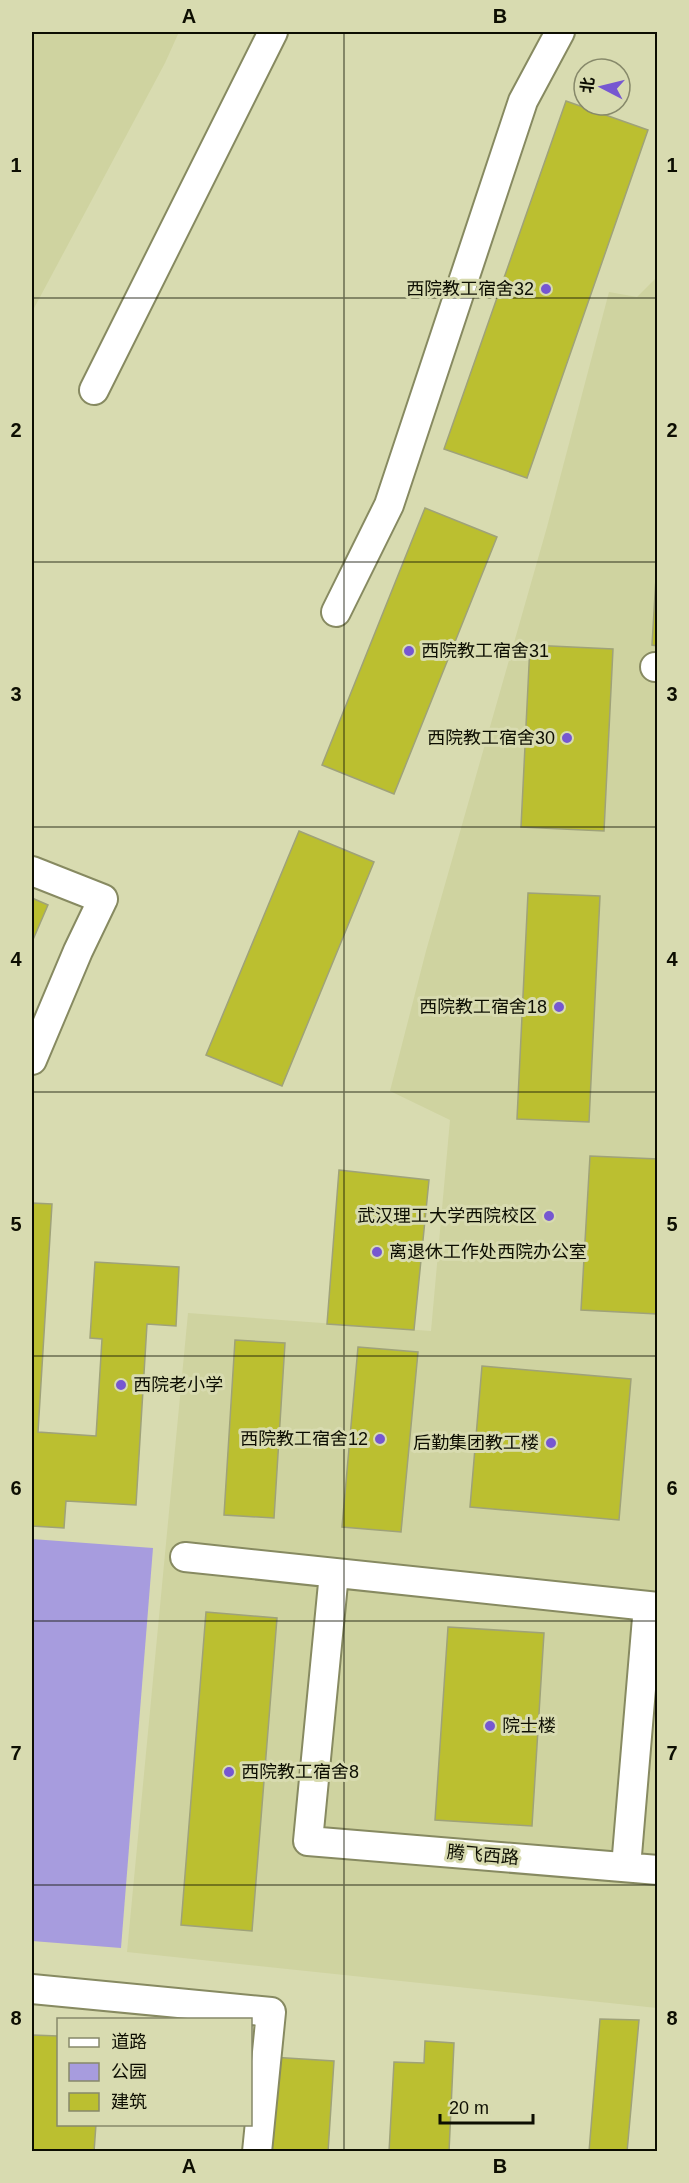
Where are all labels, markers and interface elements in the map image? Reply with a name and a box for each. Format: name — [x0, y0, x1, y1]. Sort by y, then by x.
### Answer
text: A — [182, 5, 196, 27]
text: B — [493, 5, 507, 27]
north arrow — [572, 57, 632, 117]
text: 北 — [578, 76, 597, 94]
text: 1 — [10, 154, 22, 176]
text: 1 — [666, 154, 678, 176]
place label: 西院教工宿舍32 — [406, 279, 534, 299]
marker: 西院教工宿舍32 — [539, 282, 553, 296]
text: 2 — [10, 419, 22, 441]
text: 2 — [666, 419, 678, 441]
place label: 西院教工宿舍31 — [421, 641, 549, 661]
marker: 西院教工宿舍31 — [402, 644, 416, 658]
text: 3 — [10, 683, 22, 705]
text: 3 — [666, 683, 678, 705]
place label: 西院教工宿舍30 — [427, 728, 555, 748]
marker: 西院教工宿舍30 — [560, 731, 574, 745]
text: 4 — [10, 948, 22, 970]
text: 4 — [666, 948, 678, 970]
place label: 西院教工宿舍18 — [419, 997, 547, 1017]
marker: 西院教工宿舍18 — [552, 1000, 566, 1014]
place label: 武汉理工大学西院校区 — [357, 1206, 537, 1226]
marker: 武汉理工大学西院校区 — [542, 1209, 556, 1223]
text: 5 — [10, 1213, 22, 1235]
text: 5 — [666, 1213, 678, 1235]
place label: 离退休工作处西院办公室 — [389, 1242, 587, 1262]
marker: 离退休工作处西院办公室 — [370, 1245, 384, 1259]
place label: 西院老小学 — [133, 1375, 223, 1395]
marker: 西院老小学 — [114, 1378, 128, 1392]
place label: 西院教工宿舍12 — [240, 1429, 368, 1449]
marker: 西院教工宿舍12 — [373, 1432, 387, 1446]
place label: 后勤集团教工楼 — [413, 1433, 539, 1453]
marker: 后勤集团教工楼 — [544, 1436, 558, 1450]
text: 6 — [10, 1477, 22, 1499]
text: 6 — [666, 1477, 678, 1499]
place label: 院士楼 — [502, 1716, 556, 1736]
marker: 院士楼 — [483, 1719, 497, 1733]
text: 7 — [10, 1742, 22, 1764]
text: 7 — [666, 1742, 678, 1764]
place label: 西院教工宿舍8 — [241, 1762, 359, 1782]
marker: 西院教工宿舍8 — [222, 1765, 236, 1779]
street label: 腾飞西路 — [446, 1842, 520, 1868]
text: 8 — [10, 2007, 22, 2029]
text: 8 — [666, 2007, 678, 2029]
legend — [57, 2018, 252, 2126]
text: 道路 — [111, 2032, 147, 2052]
text: 公园 — [111, 2062, 147, 2082]
scale bar — [440, 2087, 533, 2125]
text: 建筑 — [111, 2092, 147, 2112]
text: 20 m — [449, 2098, 489, 2118]
text: A — [182, 2155, 196, 2177]
text: B — [493, 2155, 507, 2177]

